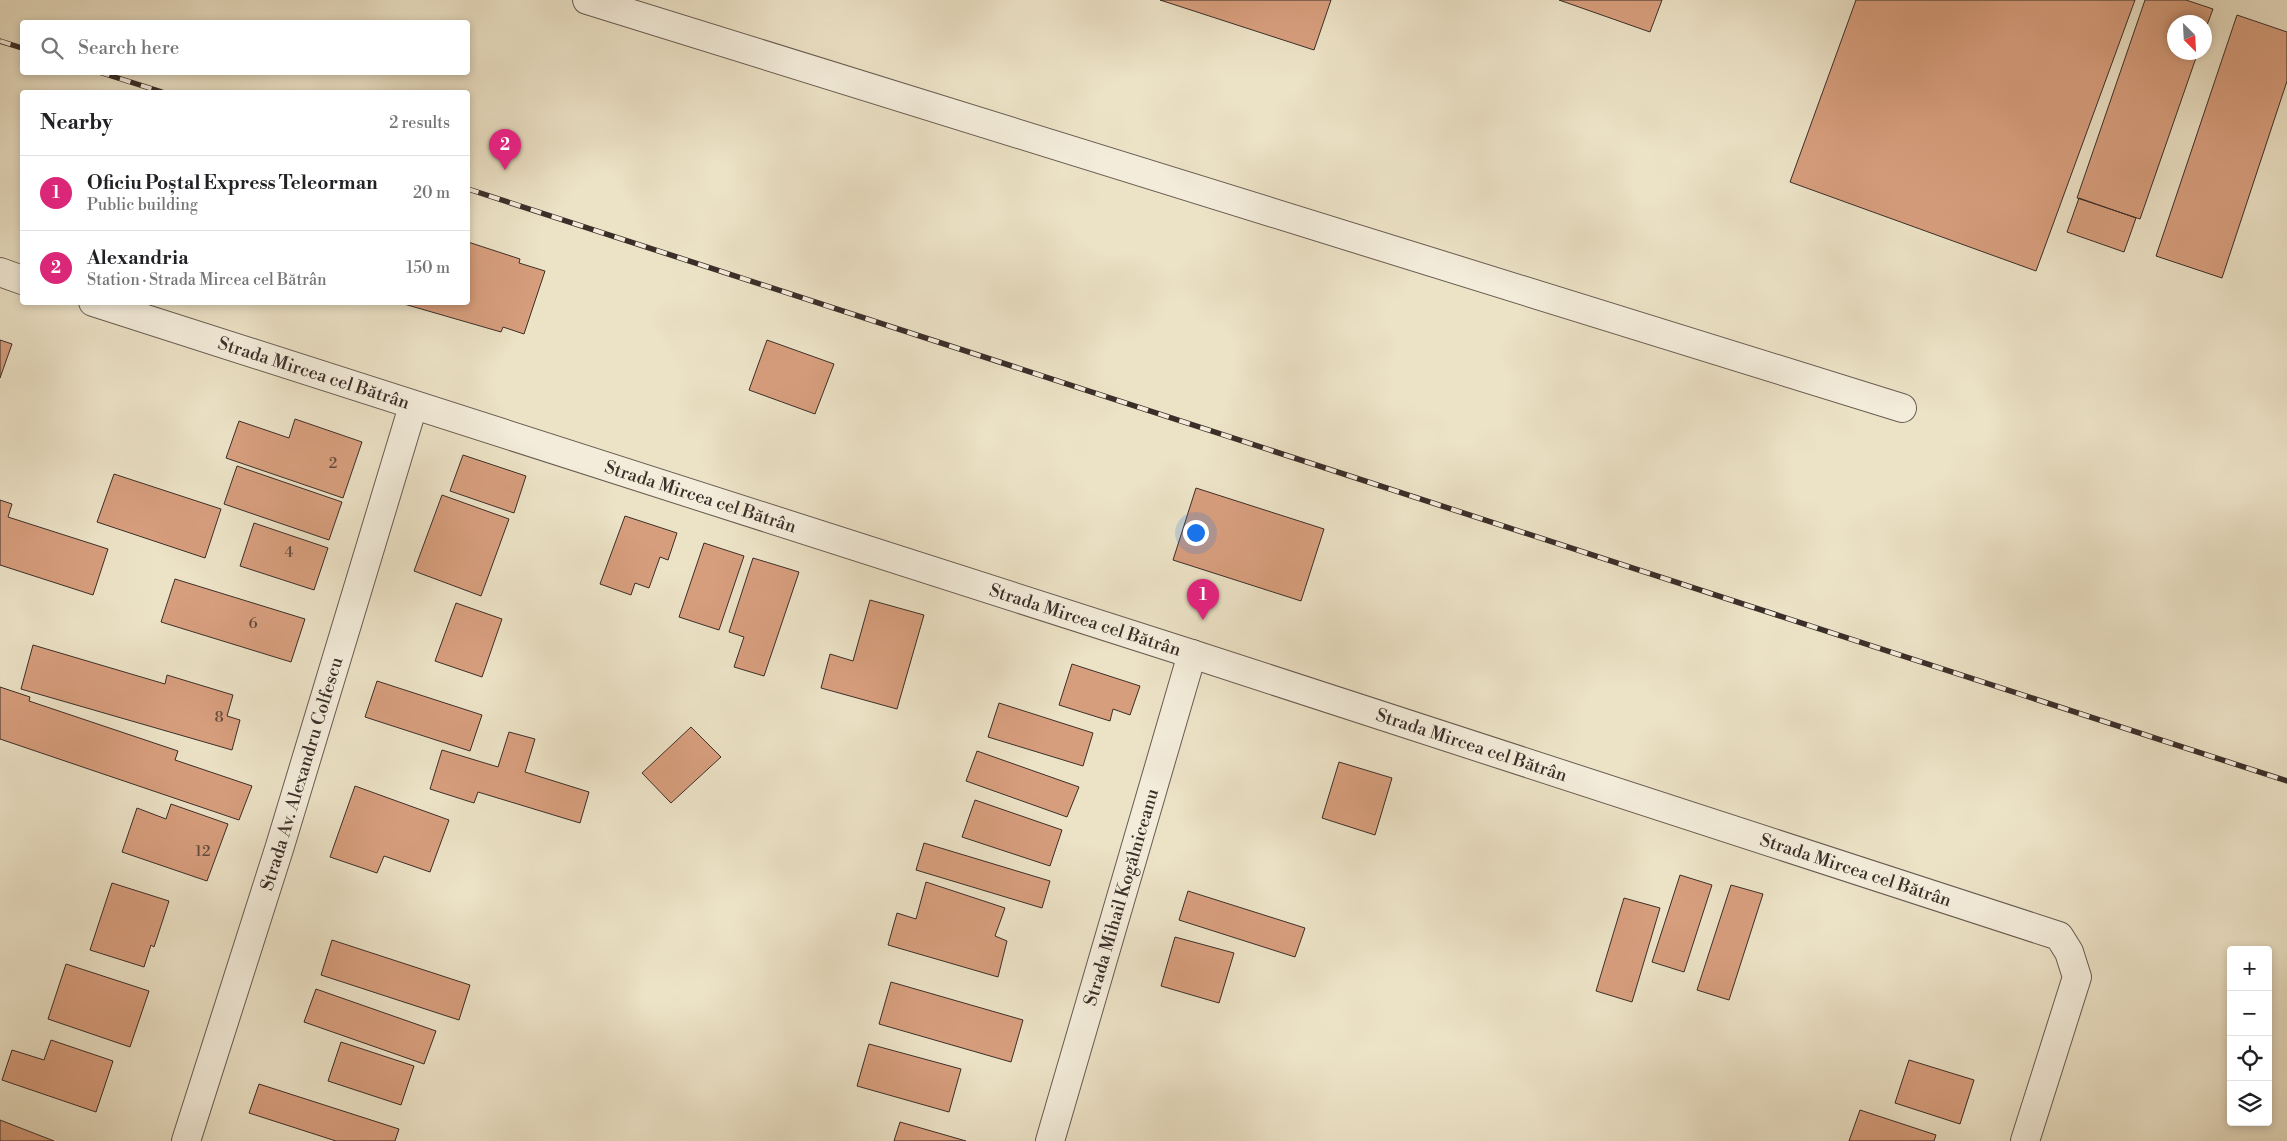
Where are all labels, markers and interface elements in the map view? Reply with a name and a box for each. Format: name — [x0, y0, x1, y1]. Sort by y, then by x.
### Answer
north arrow — [2167, 15, 2212, 60]
search box — [20, 20, 470, 75]
icon: search — [38, 34, 66, 62]
text: Search here — [78, 36, 179, 60]
text: Nearby — [40, 110, 113, 136]
text: 2 results — [389, 113, 450, 133]
pin: 2 — [489, 129, 521, 170]
text: Oficiu Poștal Express Teleorman — [87, 171, 378, 195]
text: 1 — [52, 183, 60, 203]
text: 20 m — [413, 183, 450, 203]
text: Public building — [87, 195, 198, 215]
text: Alexandria — [87, 246, 188, 270]
text: 2 — [51, 258, 61, 278]
text: 150 m — [406, 258, 450, 278]
text: Station · Strada Mircea cel Bătrân — [87, 270, 327, 290]
street label: Strada Mircea cel Bătrân — [215, 332, 413, 415]
house number: 2 — [329, 454, 337, 473]
street label: Strada Mircea cel Bătrân — [602, 456, 799, 539]
your location — [1183, 520, 1209, 546]
house number: 4 — [285, 543, 294, 562]
street label: Strada Mircea cel Bătrân — [986, 579, 1184, 662]
pin: 1 — [1187, 579, 1219, 620]
house number: 6 — [248, 614, 258, 633]
street label: Strada Av. Alexandru Colfescu — [256, 654, 349, 894]
street label: Strada Mircea cel Bătrân — [1373, 704, 1570, 787]
house number: 8 — [214, 708, 224, 727]
street label: Strada Mihail Kogălniceanu — [1079, 785, 1164, 1009]
street label: Strada Mircea cel Bătrân — [1757, 829, 1955, 912]
house number: 12 — [195, 842, 211, 861]
map controls — [2227, 946, 2272, 1126]
button: + — [2227, 946, 2272, 991]
button: − — [2227, 991, 2272, 1036]
button: locate — [2227, 1036, 2272, 1081]
button: layers — [2227, 1081, 2272, 1126]

